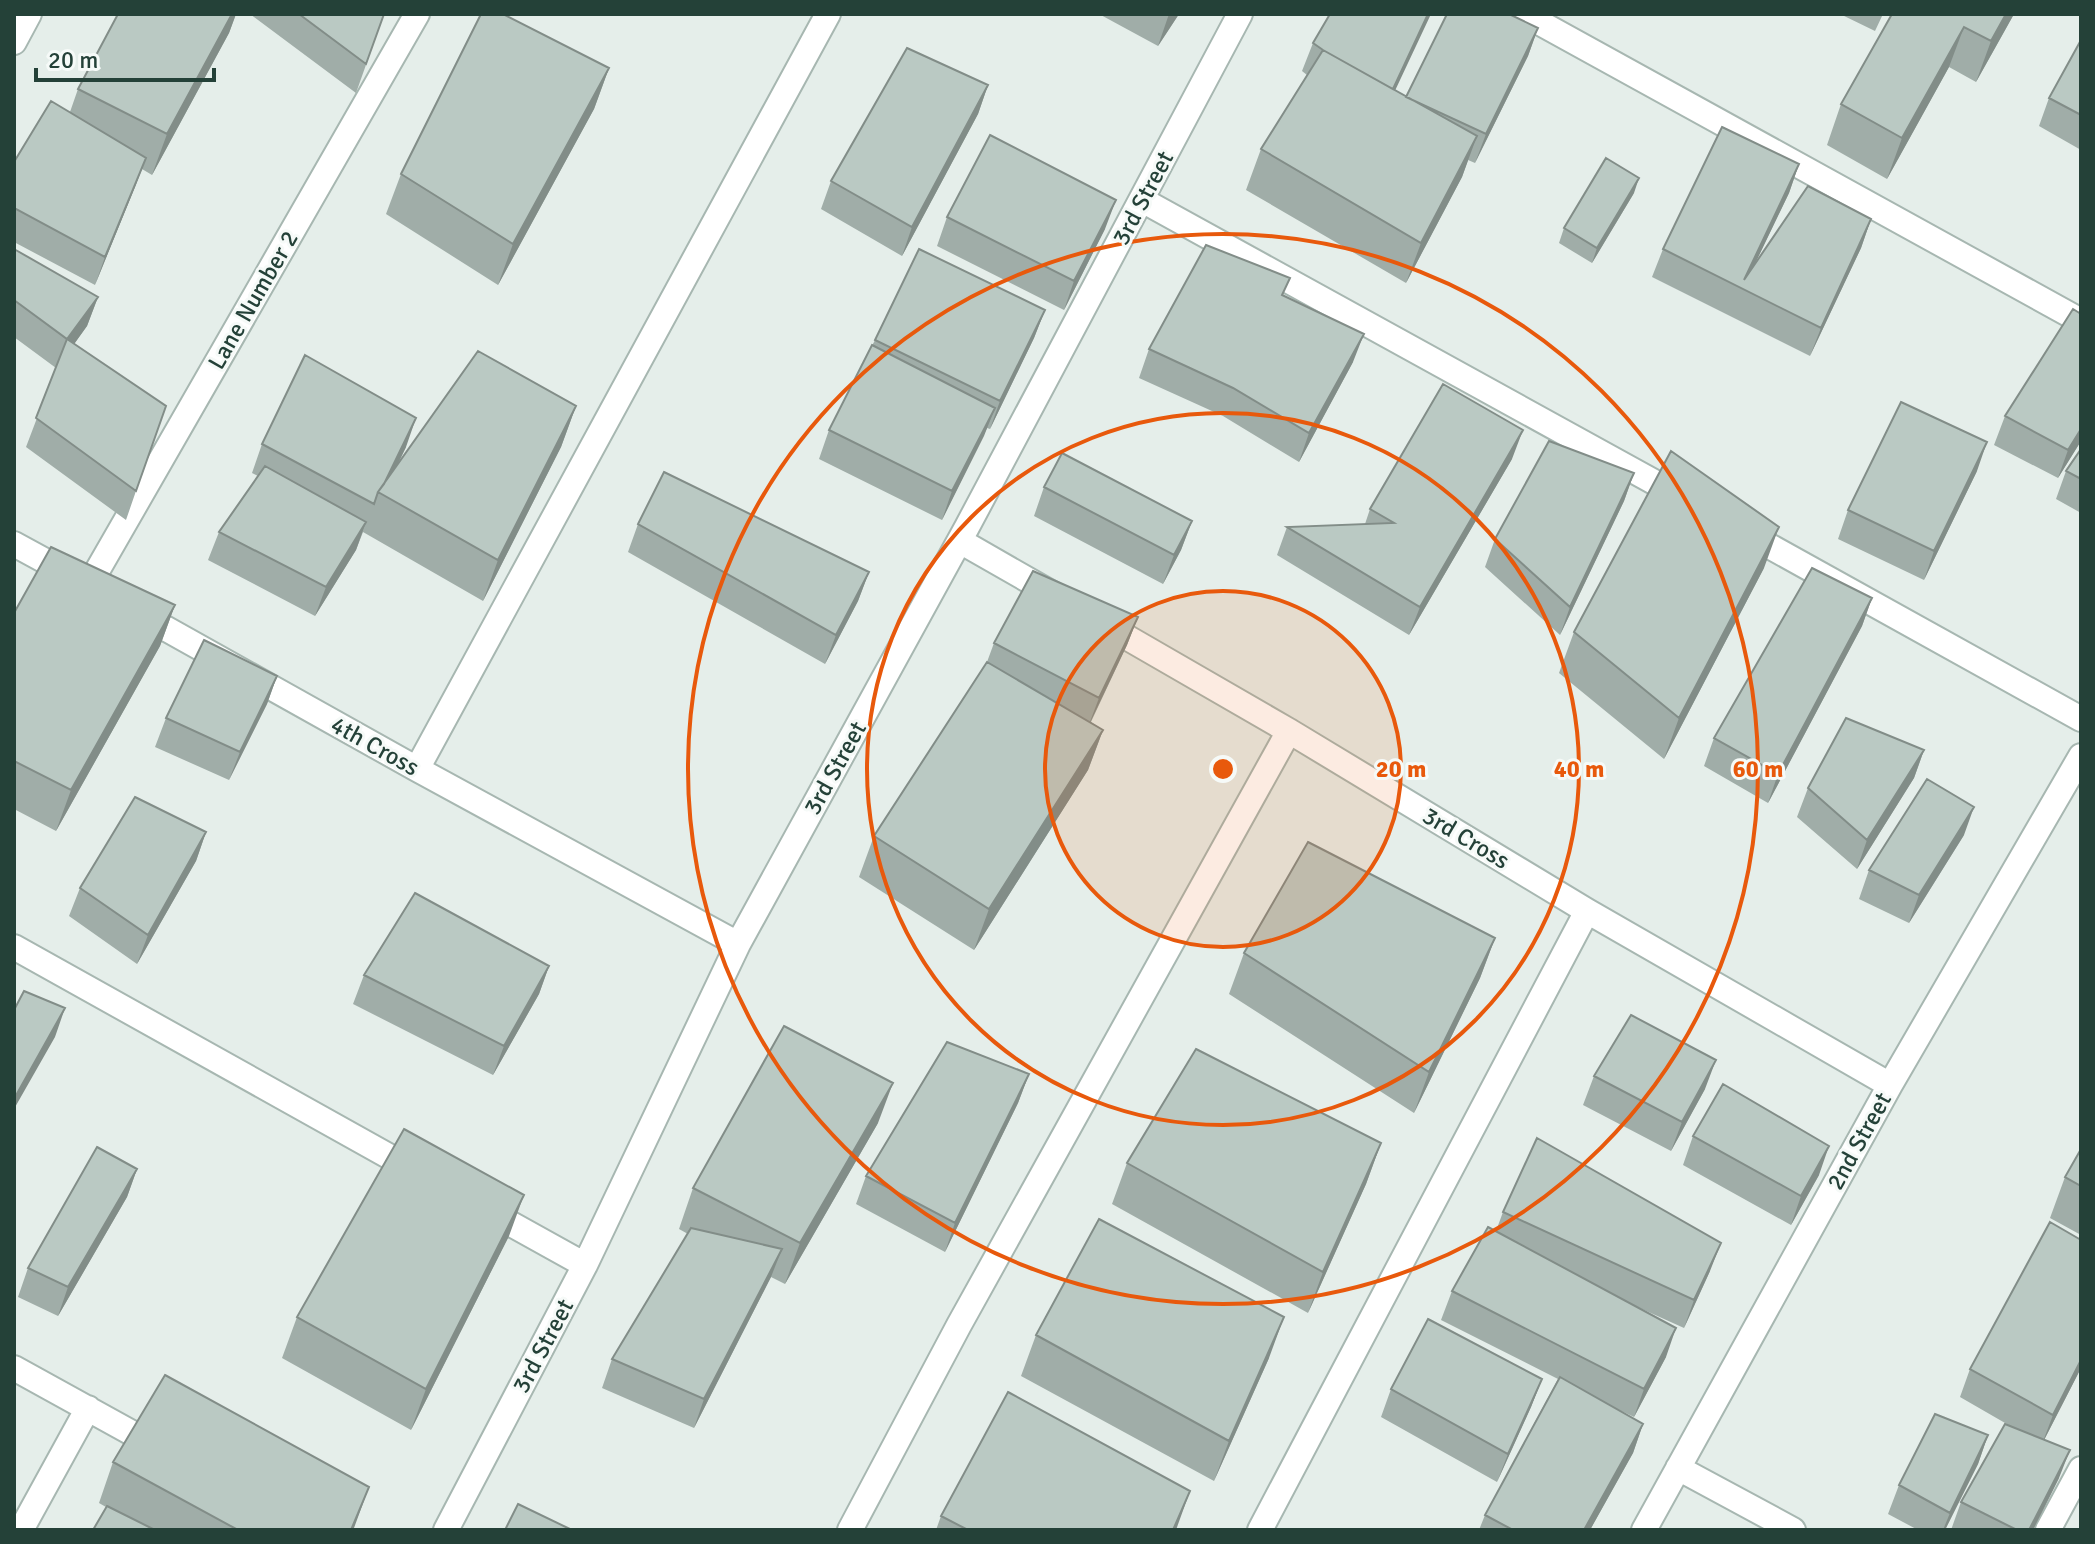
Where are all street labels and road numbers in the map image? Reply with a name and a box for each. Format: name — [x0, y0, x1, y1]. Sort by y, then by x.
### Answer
street label: 3rd Street — [1106, 146, 1180, 250]
street label: Lane Number 2 — [201, 225, 305, 375]
street label: 4th Cross — [326, 710, 424, 782]
street label: 3rd Street — [797, 716, 873, 820]
street label: 3rd Cross — [1417, 800, 1515, 876]
street label: 2nd Street — [1820, 1087, 1898, 1195]
street label: 3rd Street — [506, 1294, 580, 1398]

